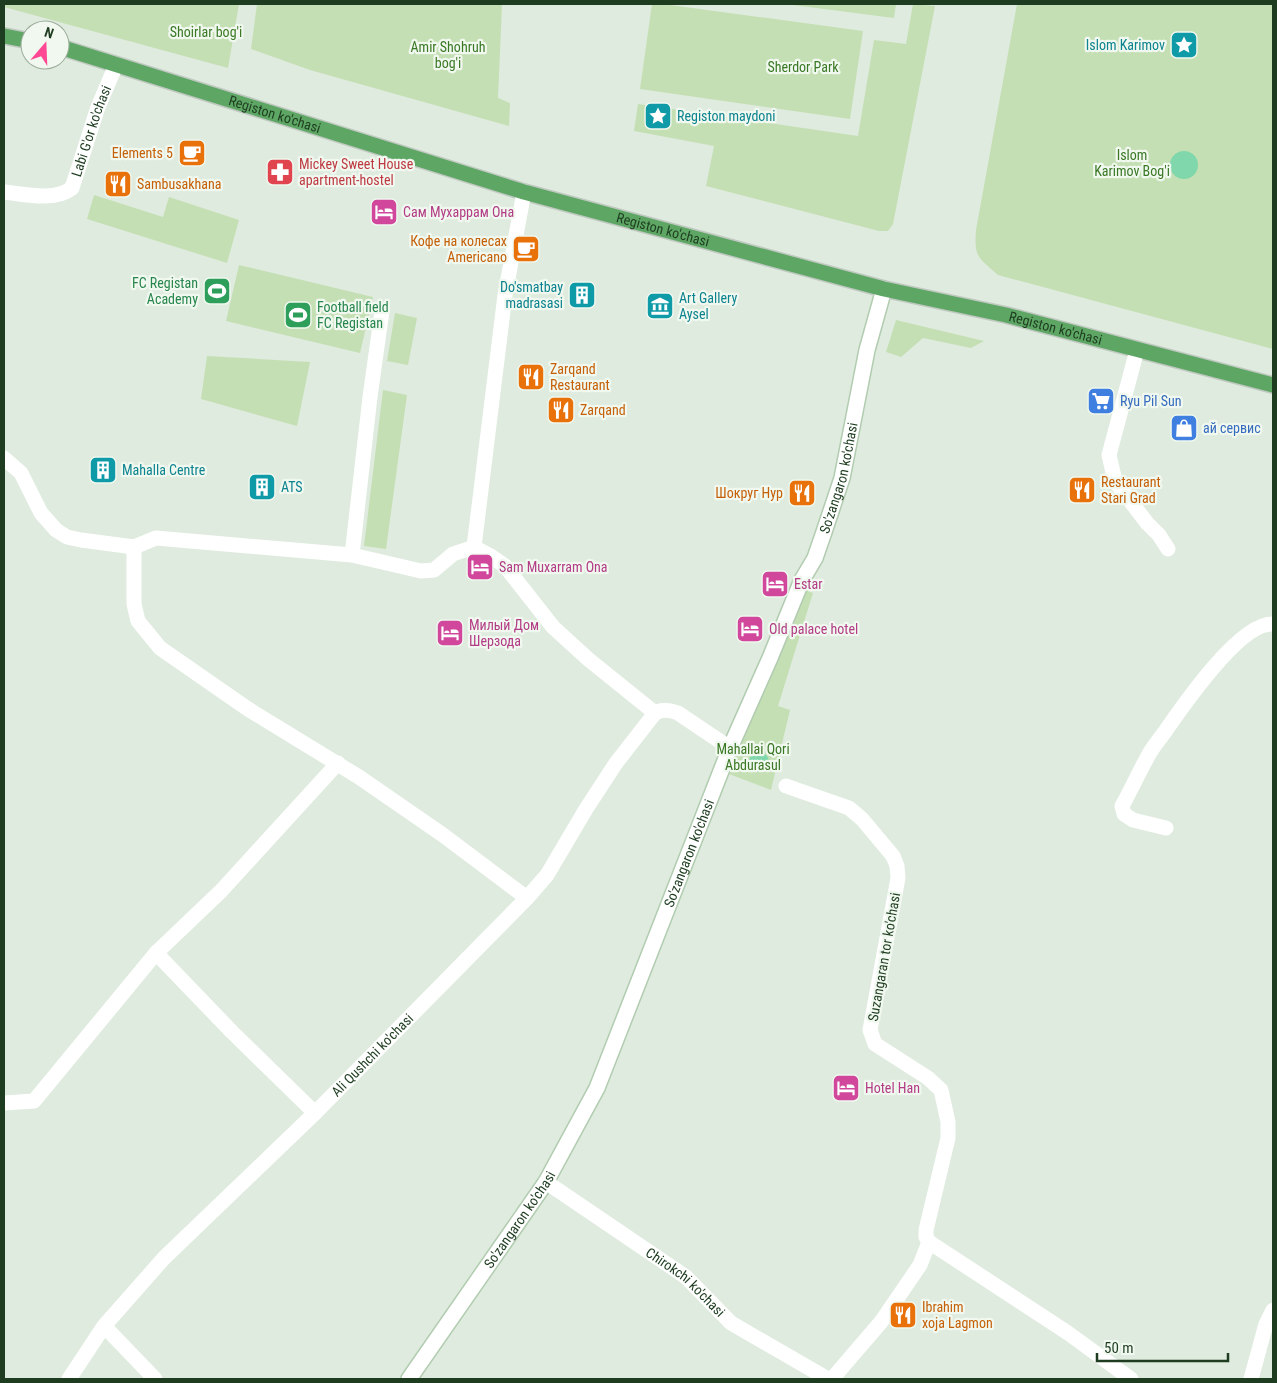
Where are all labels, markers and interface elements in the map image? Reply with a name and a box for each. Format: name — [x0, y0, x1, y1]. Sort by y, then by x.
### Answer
north arrow — [20, 20, 70, 70]
text: N — [43, 24, 56, 42]
park label: Shoirlar bog'i — [170, 24, 242, 40]
place icon: Islom Karimov — [1169, 30, 1199, 60]
place label: Islom Karimov — [1086, 37, 1165, 53]
park label: Amir Shohruh bog'i — [411, 39, 485, 71]
park label: Sherdor Park — [767, 59, 839, 75]
street label: Labi G'or ko'chasi — [68, 83, 114, 179]
street label: Registon ko'chasi — [227, 92, 323, 136]
place icon: Registon maydoni — [643, 101, 673, 131]
place label: Registon maydoni — [677, 108, 775, 124]
cafe icon: Elements 5 — [177, 138, 207, 168]
place label: Elements 5 — [112, 145, 173, 161]
park label: Islom Karimov Bog'i — [1094, 147, 1170, 179]
place label: Mickey Sweet House apartment-hostel — [299, 156, 414, 188]
pharmacy icon: Mickey Sweet House apartment-hostel — [265, 157, 295, 187]
restaurant icon: Sambusakhana — [103, 169, 133, 199]
place label: Sambusakhana — [137, 176, 222, 192]
hotel icon: Сам Мухаррам Она — [369, 197, 399, 227]
place label: Сам Мухаррам Она — [403, 204, 514, 220]
street label: Registon ko'chasi — [615, 209, 711, 250]
place label: Кофе на колесах Americano — [410, 233, 507, 265]
cafe icon: Кофе на колесах Americano — [511, 234, 541, 264]
place label: FC Registan Academy — [132, 275, 198, 307]
sports icon: FC Registan Academy — [202, 276, 232, 306]
place label: Do'smatbay madrasasi — [500, 279, 563, 311]
building icon: Do'smatbay madrasasi — [567, 280, 597, 310]
place label: Art Gallery Aysel — [679, 290, 737, 322]
museum icon: Art Gallery Aysel — [645, 291, 675, 321]
place label: Football field FC Registan — [317, 299, 389, 331]
sports icon: Football field FC Registan — [283, 300, 313, 330]
street label: Registon ko'chasi — [1007, 308, 1104, 348]
place label: Zarqand Restaurant — [550, 361, 610, 393]
restaurant icon: Zarqand Restaurant — [516, 362, 546, 392]
supermarket icon: Ryu Pil Sun — [1086, 386, 1116, 416]
place label: Ryu Pil Sun — [1120, 393, 1181, 409]
restaurant icon: Zarqand — [546, 395, 576, 425]
place label: Zarqand — [580, 402, 626, 418]
shop icon: ай сервис — [1169, 413, 1199, 443]
place label: ай сервис — [1203, 420, 1261, 436]
street label: So'zangaron ko'chasi — [816, 421, 861, 535]
building icon: Mahalla Centre — [88, 455, 118, 485]
place label: Mahalla Centre — [122, 462, 206, 478]
building icon: ATS — [247, 472, 277, 502]
place label: Restaurant Stari Grad — [1101, 474, 1161, 506]
restaurant icon: Restaurant Stari Grad — [1067, 475, 1097, 505]
restaurant icon: Шокруг Нур — [787, 478, 817, 508]
place label: ATS — [281, 479, 303, 495]
place label: Шокруг Нур — [715, 485, 783, 501]
hotel icon: Sam Muxarram Ona — [465, 552, 495, 582]
place label: Sam Muxarram Ona — [499, 559, 608, 575]
hotel icon: Estar — [760, 569, 790, 599]
place label: Estar — [794, 576, 822, 592]
hotel icon: Old palace hotel — [735, 614, 765, 644]
place label: Милый Дом Шерзода — [469, 617, 539, 649]
hotel icon: Милый Дом Шерзода — [435, 618, 465, 648]
place label: Old palace hotel — [769, 621, 858, 637]
park label: Mahallai Qori Abdurasul — [716, 741, 790, 773]
street label: So'zangaron ko'chasi — [661, 797, 717, 909]
street label: Suzangaran tor ko'chasi — [865, 891, 903, 1023]
street label: Ali Qushchi ko'chasi — [328, 1010, 416, 1100]
hotel icon: Hotel Han — [831, 1073, 861, 1103]
place label: Hotel Han — [865, 1080, 920, 1096]
street label: So'zangaron ko'chasi — [481, 1168, 558, 1271]
street label: Chirokchi ko'chasi — [643, 1244, 728, 1320]
place label: Ibrahim xoja Lagmon — [922, 1299, 993, 1331]
restaurant icon: Ibrahim xoja Lagmon — [888, 1300, 918, 1330]
scale bar — [1097, 1330, 1228, 1362]
text: 50 m — [1104, 1339, 1134, 1357]

